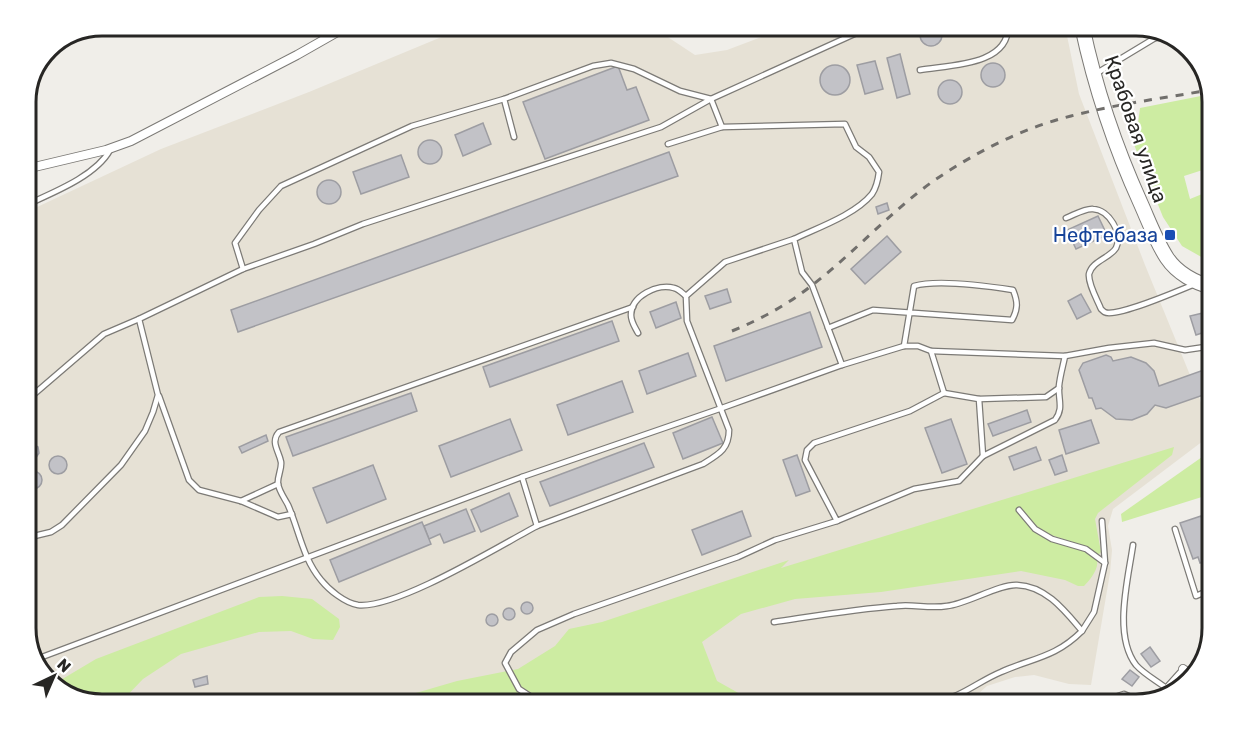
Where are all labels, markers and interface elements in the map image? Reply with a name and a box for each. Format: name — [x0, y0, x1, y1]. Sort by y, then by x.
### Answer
street label: Крабовая улица — [1100, 52, 1172, 206]
place label: Нефтебаза — [1053, 223, 1158, 247]
marker: Нефтебаза — [1163, 228, 1177, 242]
north arrow — [24, 646, 84, 706]
text: N — [53, 655, 75, 676]

